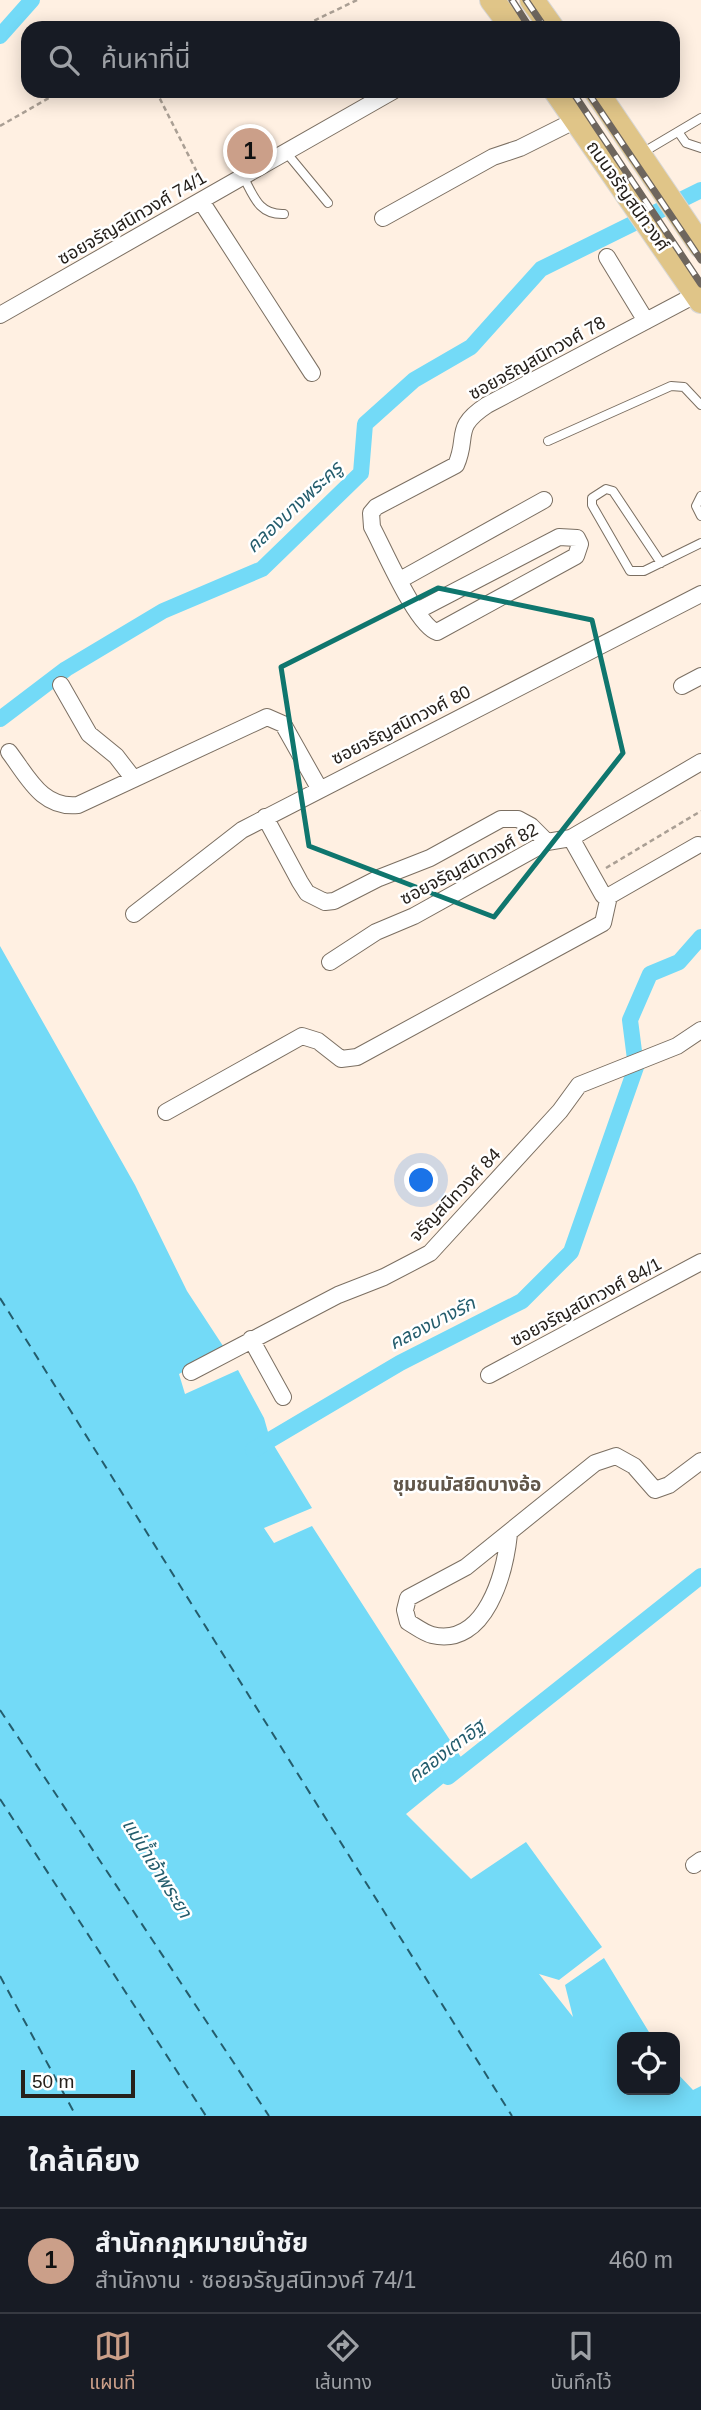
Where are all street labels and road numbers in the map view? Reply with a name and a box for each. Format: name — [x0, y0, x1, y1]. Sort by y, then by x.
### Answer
street label: ถนนจรัญสนิทวงศ์ — [583, 137, 673, 255]
street label: ซอยจรัญสนิทวงศ์ 74/1 — [54, 167, 210, 269]
street label: ซอยจรัญสนิทวงศ์ 78 — [465, 312, 609, 404]
street label: ซอยจรัญสนิทวงศ์ 80 — [328, 681, 474, 769]
street label: ซอยจรัญสนิทวงศ์ 82 — [397, 819, 541, 909]
street label: จรัญสนิทวงศ์ 84 — [405, 1144, 505, 1246]
street label: ซอยจรัญสนิทวงศ์ 84/1 — [507, 1254, 665, 1350]

